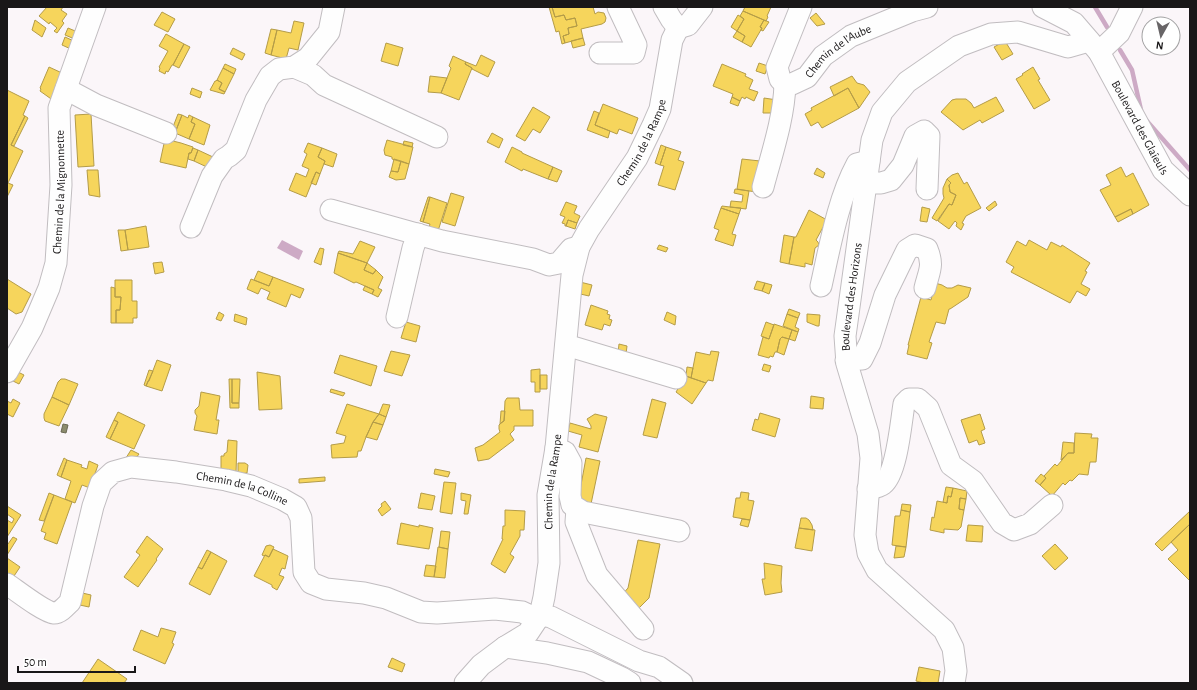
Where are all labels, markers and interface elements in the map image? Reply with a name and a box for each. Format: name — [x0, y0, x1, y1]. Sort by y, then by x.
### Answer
north arrow — [1141, 16, 1181, 56]
street label: Chemin de l'Aube — [803, 22, 873, 80]
text: N — [1155, 39, 1164, 51]
street label: Boulevard des Glaïeuls — [1110, 78, 1170, 177]
street label: Chemin de la Rampe — [614, 98, 668, 188]
street label: Chemin de la Mignonnette — [51, 130, 67, 254]
street label: Boulevard des Horizons — [839, 242, 864, 351]
street label: Chemin de la Rampe — [542, 434, 563, 530]
street label: Chemin de la Colline — [195, 469, 290, 507]
scale bar — [18, 648, 135, 674]
text: 50 m — [24, 656, 47, 668]

